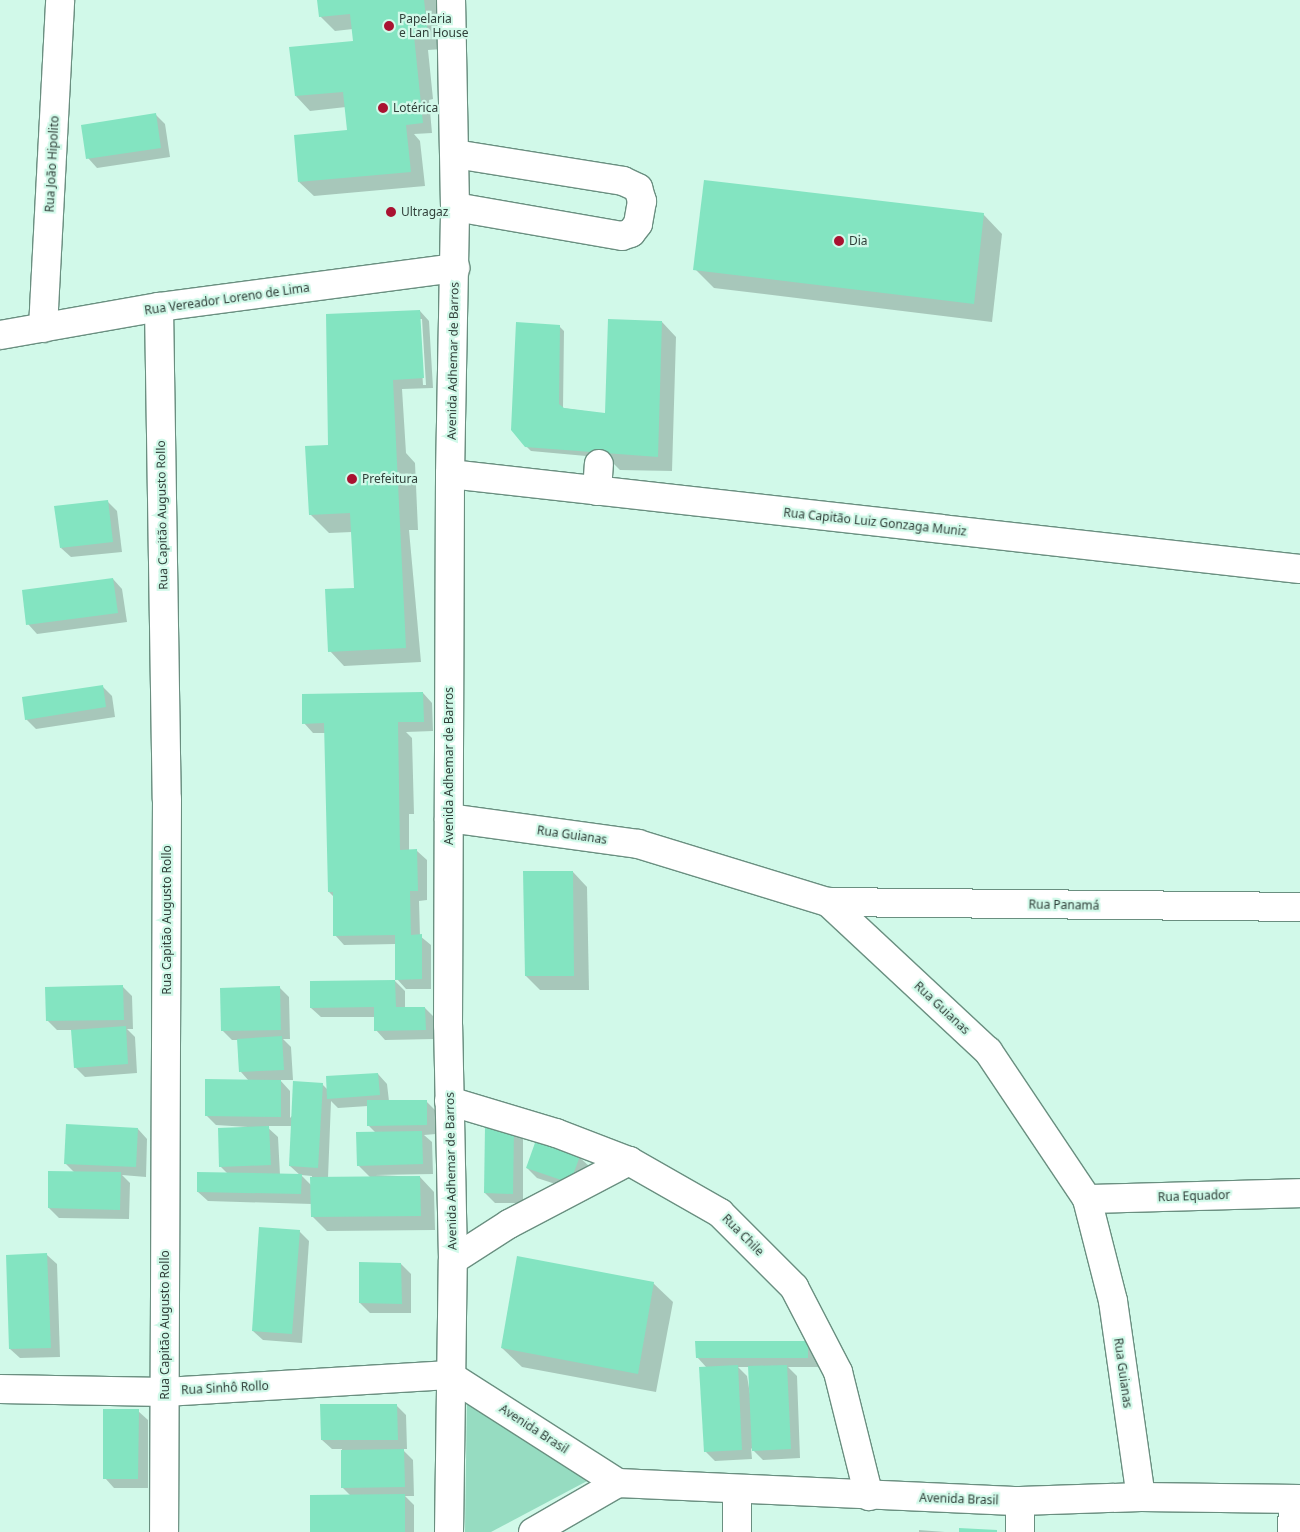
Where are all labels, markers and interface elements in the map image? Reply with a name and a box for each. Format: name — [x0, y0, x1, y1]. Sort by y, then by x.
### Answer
place label: Papelaria e Lan House — [399, 12, 469, 40]
marker: Papelaria e Lan House — [383, 20, 395, 32]
place label: Lotérica — [393, 101, 438, 115]
marker: Lotérica — [377, 102, 389, 114]
street label: Rua João Hipolito — [42, 115, 62, 213]
place label: Ultragaz — [401, 205, 448, 219]
marker: Ultragaz — [385, 206, 397, 218]
place label: Dia — [849, 234, 868, 248]
marker: Dia — [833, 235, 845, 247]
street label: Rua Vereador Loreno de Lima — [143, 280, 311, 318]
street label: Avenida Adhemar de Barros — [444, 282, 462, 440]
street label: Rua Capitão Augusto Rollo — [153, 440, 171, 590]
place label: Prefeitura — [362, 472, 418, 486]
marker: Prefeitura — [346, 473, 358, 485]
street label: Rua Capitão Luiz Gonzaga Muniz — [783, 505, 967, 539]
street label: Avenida Adhemar de Barros — [442, 687, 456, 845]
street label: Rua Guianas — [536, 823, 608, 847]
street label: Rua Capitão Augusto Rollo — [160, 845, 174, 995]
street label: Rua Panamá — [1028, 897, 1100, 913]
street label: Rua Guianas — [911, 979, 973, 1037]
street label: Avenida Adhemar de Barros — [442, 1092, 460, 1250]
street label: Rua Equador — [1158, 1188, 1230, 1204]
street label: Rua Chile — [719, 1211, 767, 1259]
street label: Rua Capitão Augusto Rollo — [158, 1250, 172, 1400]
street label: Rua Guianas — [1111, 1337, 1135, 1409]
street label: Rua Sinhô Rollo — [181, 1379, 269, 1397]
street label: Avenida Brasil — [497, 1401, 571, 1457]
street label: Avenida Brasil — [919, 1490, 999, 1508]

